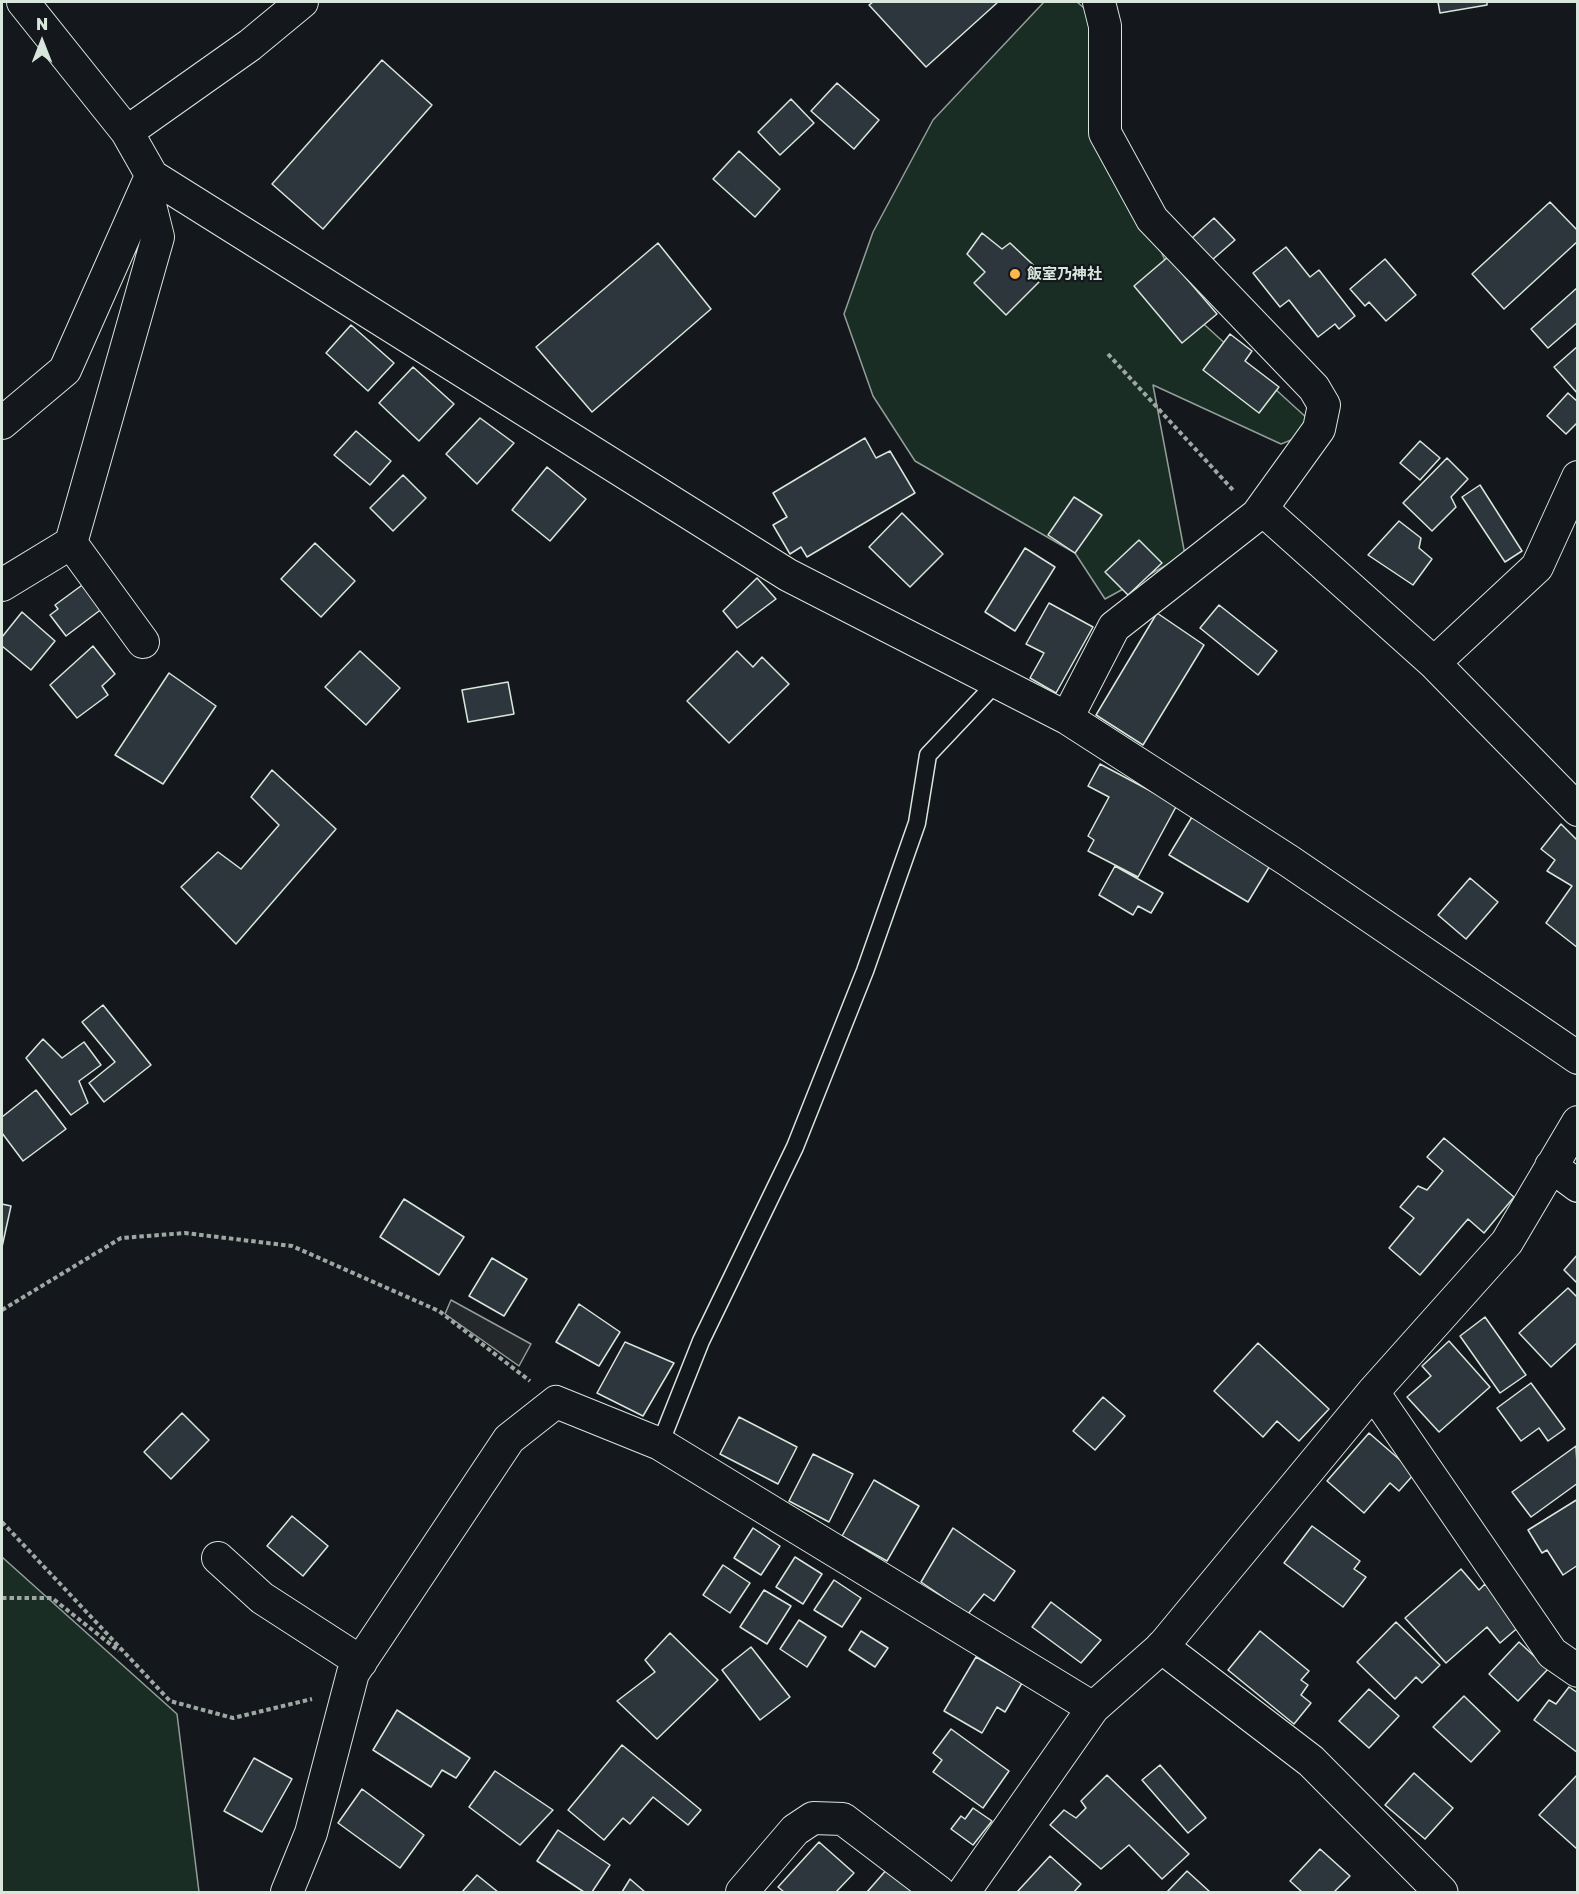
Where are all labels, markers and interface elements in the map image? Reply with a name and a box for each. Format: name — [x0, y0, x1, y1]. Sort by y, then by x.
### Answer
north arrow — [12, 12, 72, 72]
text: N — [36, 14, 48, 34]
place label: 飯室乃神社 — [1027, 265, 1102, 283]
marker: 飯室乃神社 — [1008, 267, 1022, 281]

